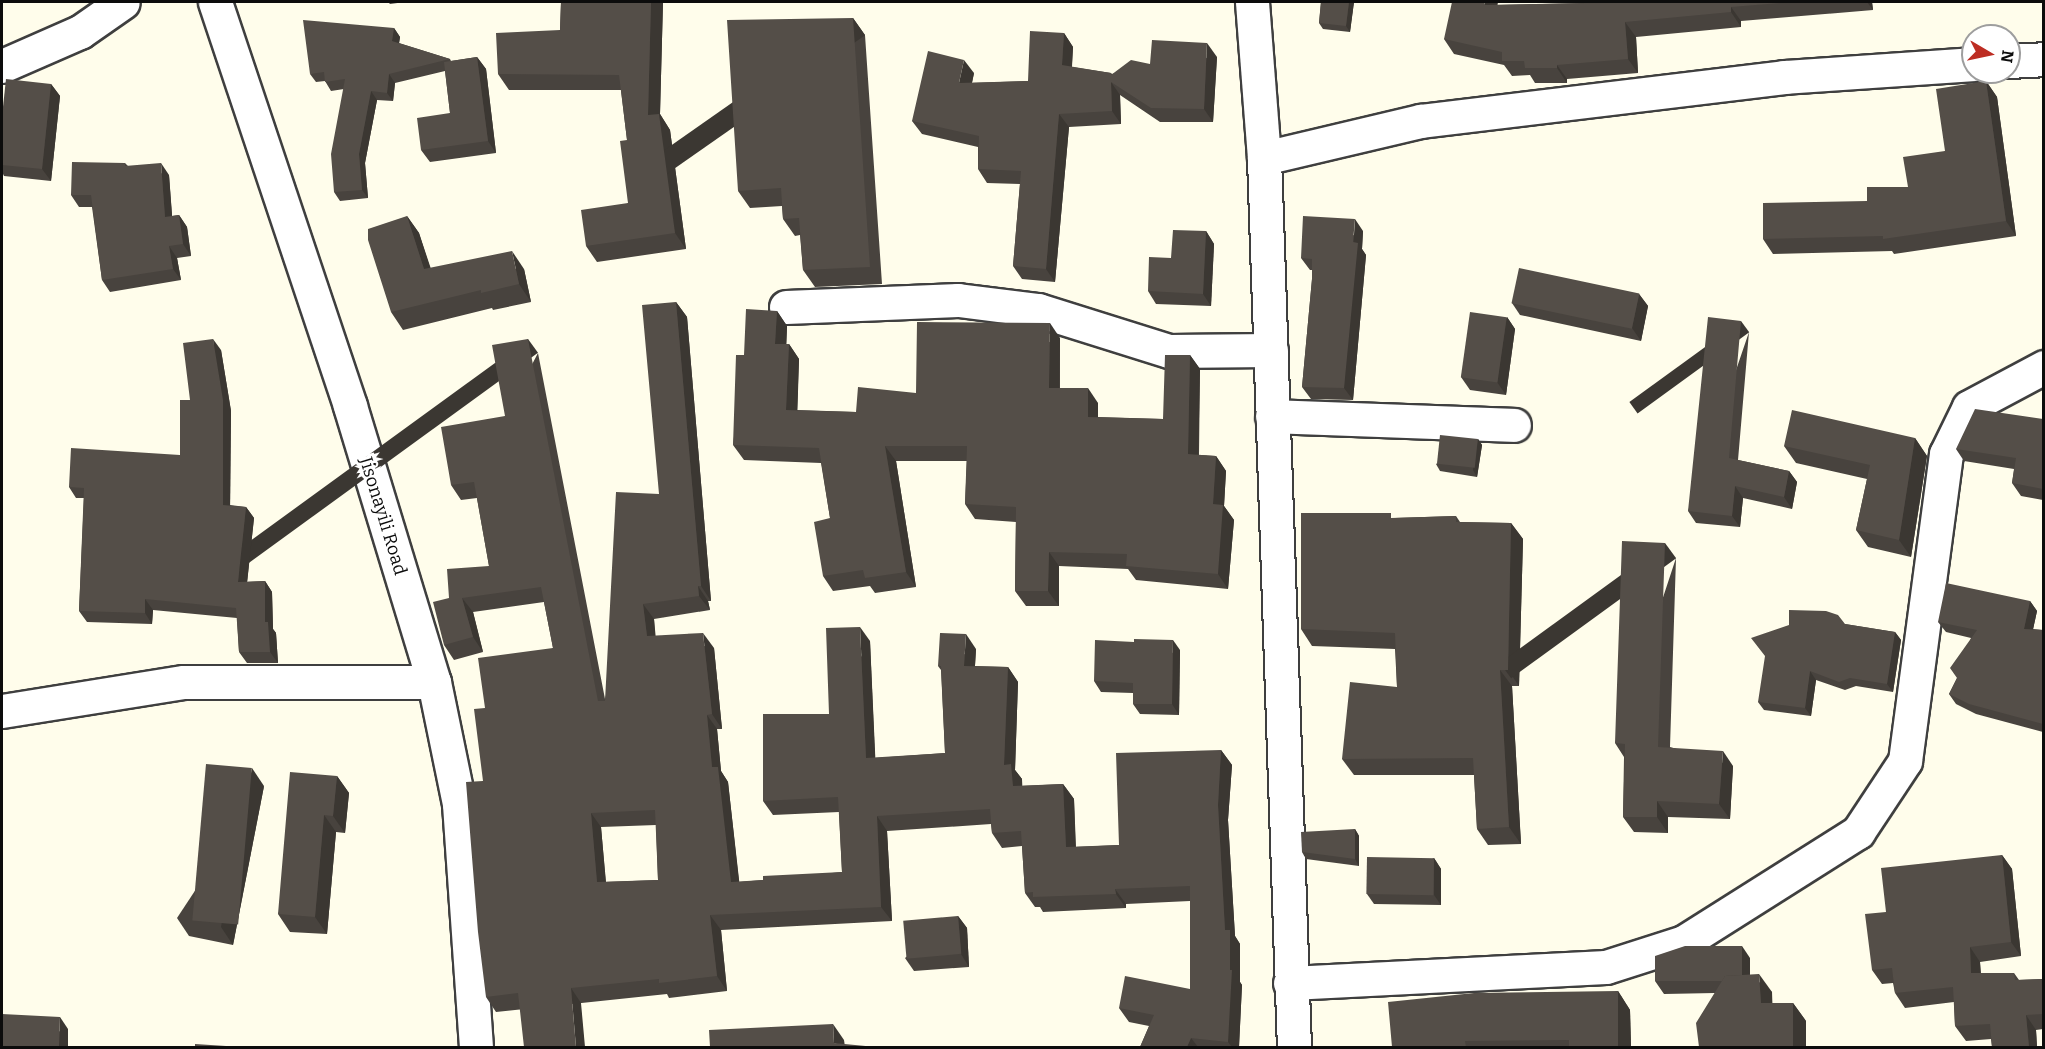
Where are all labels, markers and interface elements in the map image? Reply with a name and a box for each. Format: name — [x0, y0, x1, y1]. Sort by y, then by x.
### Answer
north arrow — [1961, 24, 2021, 84]
text: N — [1997, 49, 2018, 64]
street label: Jisonayili Road — [355, 454, 411, 578]

